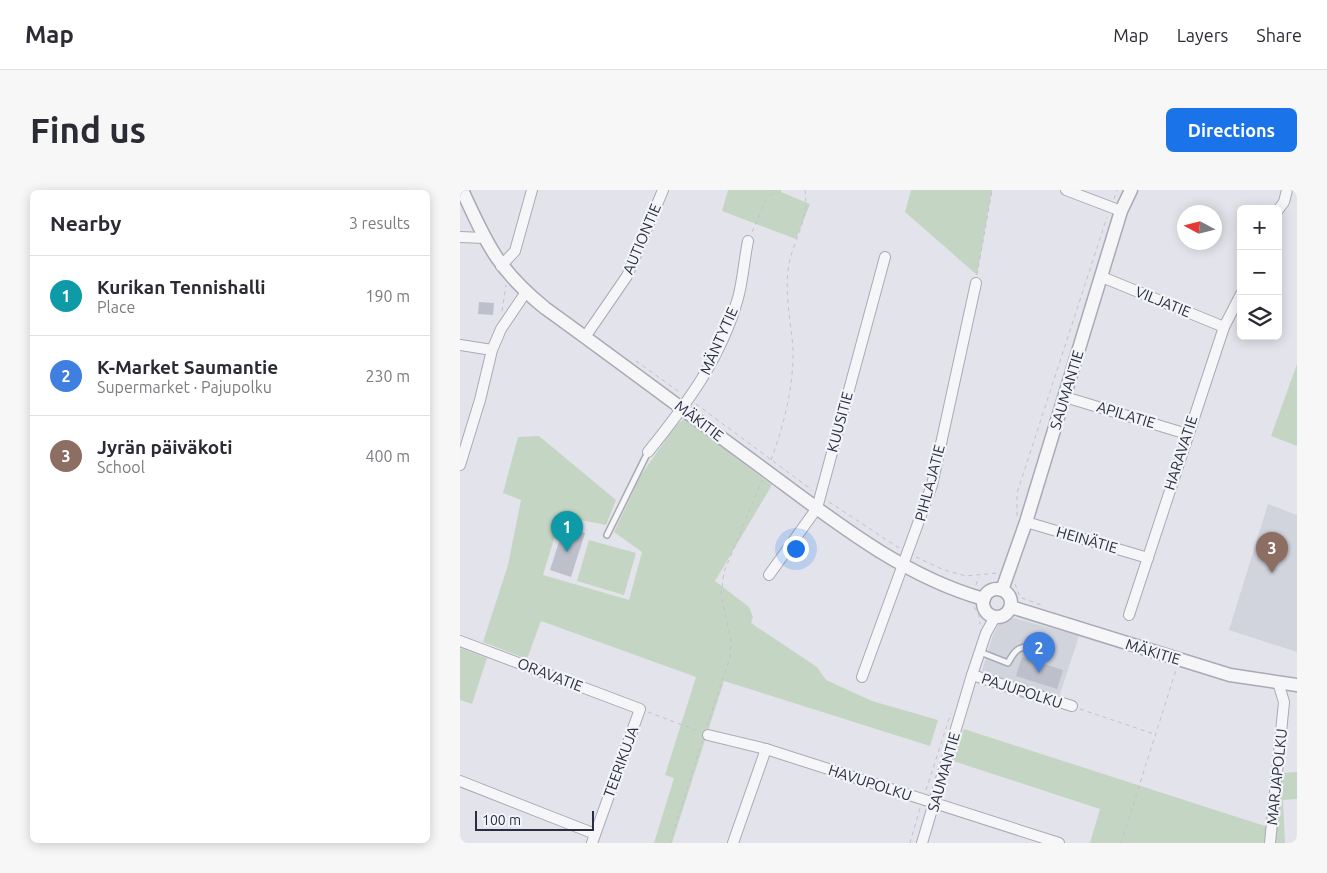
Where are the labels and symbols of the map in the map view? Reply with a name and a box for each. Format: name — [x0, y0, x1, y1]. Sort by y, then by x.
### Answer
street label: AUTIONTIE — [619, 201, 664, 277]
north arrow — [1177, 205, 1222, 250]
street label: VILJATIE — [1133, 283, 1193, 320]
street label: MÄNTYTIE — [696, 304, 741, 377]
street label: SAUMANTIE — [1046, 348, 1087, 432]
street label: KUUSITIE — [823, 390, 856, 454]
street label: MÄKITIE — [672, 397, 727, 444]
street label: APILATIE — [1095, 398, 1157, 431]
street label: HARAVATIE — [1161, 413, 1201, 492]
street label: PIHLAJATIE — [911, 443, 948, 523]
pin: 1 — [551, 511, 583, 552]
street label: HEINÄTIE — [1055, 523, 1120, 556]
pin: 3 — [1256, 532, 1288, 573]
your location — [783, 536, 809, 562]
pin: 2 — [1023, 632, 1055, 673]
street label: MÄKITIE — [1124, 635, 1183, 668]
street label: ORAVATIE — [515, 654, 585, 695]
street label: PAJUPOLKU — [980, 669, 1065, 712]
street label: TEERIKUJA — [600, 724, 641, 800]
street label: MARJAPOLKU — [1263, 728, 1290, 826]
street label: SAUMANTIE — [924, 730, 963, 814]
street label: HAVUPOLKU — [826, 761, 914, 804]
scale bar — [475, 808, 594, 831]

